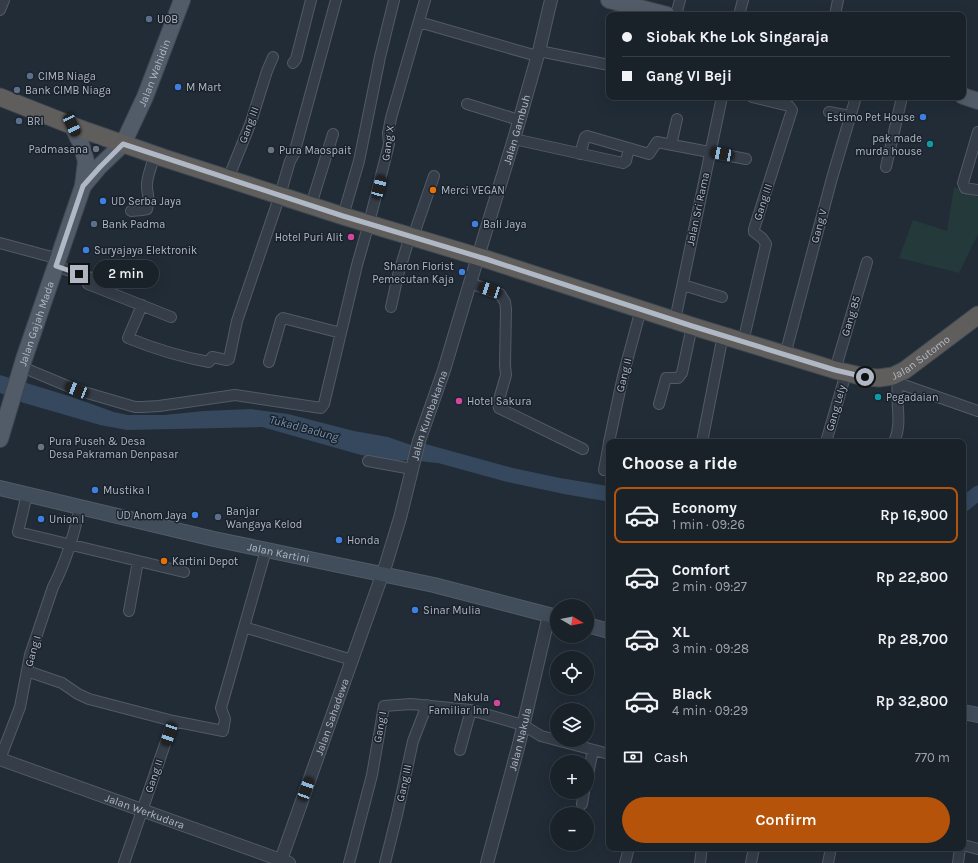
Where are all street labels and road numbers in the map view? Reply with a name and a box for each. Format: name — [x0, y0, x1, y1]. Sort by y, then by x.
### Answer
street label: Jalan Wahidin — [135, 37, 173, 108]
street label: Jalan Gambuh — [500, 93, 533, 166]
street label: Gang III — [236, 105, 262, 145]
street label: Gang X — [379, 124, 397, 162]
street label: Jalan Sri Rama — [684, 171, 712, 247]
street label: Gang III — [751, 182, 775, 222]
street label: Gang V — [808, 208, 830, 244]
street label: Jalan Gajah Mada — [16, 279, 57, 368]
street label: Gang 85 — [839, 294, 863, 338]
street label: Jalan Sutomo — [889, 332, 952, 382]
street label: Gang II — [613, 357, 635, 393]
street label: Jalan Kumbakarna — [408, 368, 450, 462]
street label: Gang Lely — [823, 383, 849, 433]
street label: Jalan Kartini — [246, 540, 311, 565]
street label: Gang I — [22, 634, 44, 668]
street label: Jalan Sahadewa — [312, 677, 351, 757]
street label: Jalan Nakula — [506, 706, 534, 772]
street label: Gang I — [371, 710, 389, 744]
street label: Gang II — [142, 757, 166, 795]
street label: Gang III — [394, 763, 414, 803]
street label: Jalan Werkudara — [103, 791, 186, 831]

